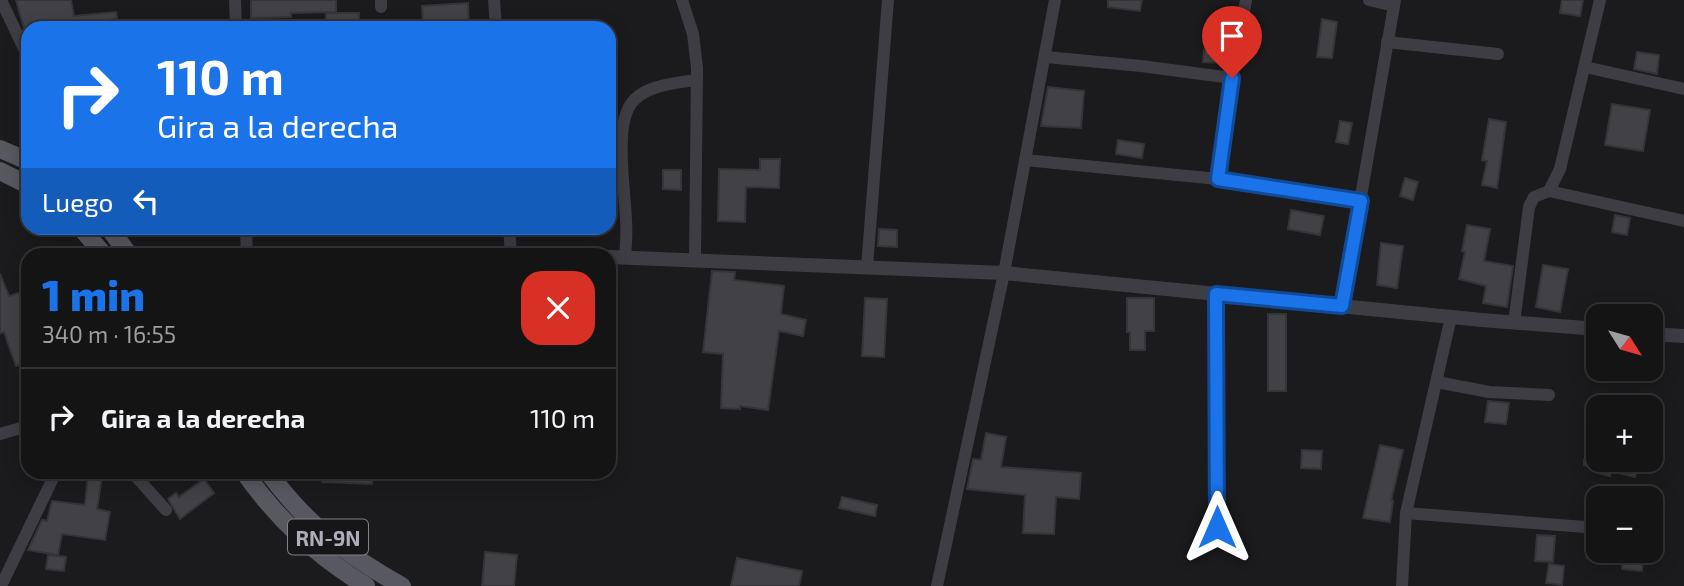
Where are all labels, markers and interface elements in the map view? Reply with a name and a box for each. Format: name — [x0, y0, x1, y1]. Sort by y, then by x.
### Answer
pin — [1202, 6, 1262, 78]
icon: arrive — [1213, 17, 1251, 55]
text: 110 m — [157, 46, 284, 105]
icon: right — [42, 49, 133, 140]
text: Gira a la derecha — [157, 106, 398, 144]
icon: left — [127, 182, 165, 220]
text: Luego — [42, 186, 113, 217]
text: 1 min — [42, 269, 145, 319]
button: close — [521, 271, 595, 345]
north arrow — [1586, 304, 1662, 382]
map controls — [1586, 304, 1663, 563]
text: 340 m · 16:55 — [42, 320, 176, 348]
button: + — [1586, 395, 1663, 472]
icon: right — [42, 398, 80, 436]
text: Gira a la derecha — [101, 402, 305, 433]
text: 110 m — [530, 402, 595, 433]
button: − — [1586, 486, 1663, 563]
position arrow — [1180, 490, 1254, 564]
road number: RN-9N — [288, 520, 368, 554]

